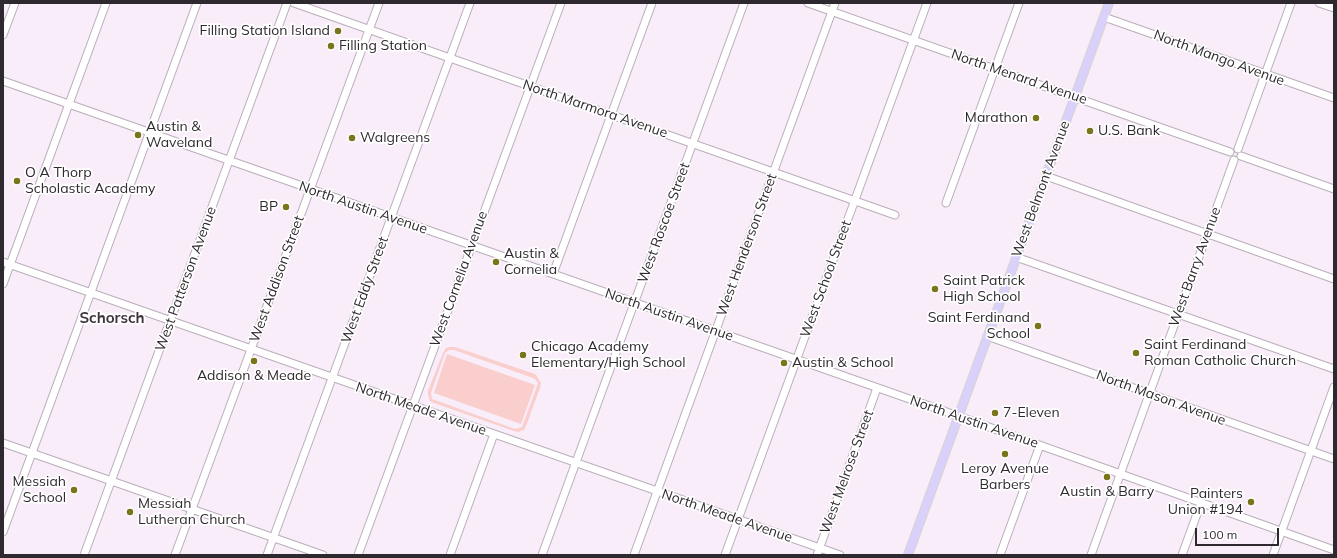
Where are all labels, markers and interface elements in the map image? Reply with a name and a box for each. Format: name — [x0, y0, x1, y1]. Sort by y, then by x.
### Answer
place label: Filling Station Island — [200, 23, 330, 39]
marker: Filling Station Island — [333, 26, 343, 36]
street label: North Mango Avenue — [1151, 26, 1287, 90]
place label: Filling Station — [339, 38, 427, 54]
marker: Filling Station — [326, 41, 336, 51]
street label: North Menard Avenue — [949, 46, 1089, 108]
street label: North Marmora Avenue — [520, 76, 670, 142]
place label: Marathon — [965, 110, 1028, 126]
marker: Marathon — [1031, 113, 1041, 123]
street label: West Belmont Avenue — [1008, 118, 1074, 260]
place label: Austin & Waveland — [146, 119, 212, 152]
place label: U.S. Bank — [1098, 123, 1160, 139]
marker: U.S. Bank — [1085, 126, 1095, 136]
marker: Austin & Waveland — [133, 130, 143, 140]
place label: Walgreens — [360, 130, 430, 146]
marker: Walgreens — [347, 133, 357, 143]
street label: West Roscoe Street — [634, 160, 694, 286]
place label: O A Thorp Scholastic Academy — [25, 165, 155, 198]
street label: West Henderson Street — [713, 171, 781, 319]
marker: O A Thorp Scholastic Academy — [12, 176, 22, 186]
street label: North Austin Avenue — [297, 178, 429, 238]
place label: BP — [259, 199, 278, 215]
marker: BP — [281, 202, 291, 212]
street label: West Patterson Avenue — [152, 204, 220, 354]
street label: West Barry Avenue — [1166, 205, 1224, 329]
street label: West Cornelia Avenue — [427, 209, 491, 349]
street label: West Addison Street — [246, 213, 308, 345]
street label: West School Street — [797, 218, 855, 340]
street label: West Eddy Street — [338, 234, 392, 346]
place label: Austin & Cornelia — [504, 246, 559, 278]
marker: Austin & Cornelia — [491, 257, 501, 267]
place label: Saint Patrick High School — [943, 273, 1025, 306]
marker: Saint Patrick High School — [930, 284, 940, 294]
street label: North Austin Avenue — [603, 285, 735, 345]
district label: Schorsch — [79, 309, 145, 327]
place label: Saint Ferdinand School — [928, 310, 1030, 342]
marker: Saint Ferdinand School — [1033, 321, 1043, 331]
place label: Saint Ferdinand Roman Catholic Church — [1144, 337, 1296, 370]
place label: Chicago Academy Elementary/High School — [531, 339, 686, 372]
marker: Saint Ferdinand Roman Catholic Church — [1131, 348, 1141, 358]
marker: Chicago Academy Elementary/High School — [518, 350, 528, 360]
place label: Austin & School — [792, 355, 894, 371]
marker: Addison & Meade — [249, 356, 259, 366]
marker: Austin & School — [779, 358, 789, 368]
street label: North Mason Avenue — [1094, 367, 1228, 429]
place label: Addison & Meade — [197, 368, 311, 384]
street label: North Meade Avenue — [353, 379, 489, 439]
street label: North Austin Avenue — [908, 392, 1040, 452]
place label: 7-Eleven — [1003, 405, 1060, 421]
street label: West Melrose Street — [817, 408, 877, 536]
marker: 7-Eleven — [990, 408, 1000, 418]
marker: Leroy Avenue Barbers — [1000, 449, 1010, 459]
place label: Leroy Avenue Barbers — [961, 461, 1049, 494]
marker: Austin & Barry — [1102, 472, 1112, 482]
place label: Messiah School — [13, 474, 66, 506]
place label: Austin & Barry — [1060, 484, 1154, 500]
marker: Messiah School — [69, 485, 79, 495]
street label: North Meade Avenue — [659, 486, 795, 546]
place label: Painters Union #194 — [1168, 486, 1243, 518]
place label: Messiah Lutheran Church — [138, 496, 246, 528]
marker: Painters Union #194 — [1246, 497, 1256, 507]
marker: Messiah Lutheran Church — [125, 507, 135, 517]
scale bar — [1197, 520, 1281, 546]
text: 100 m — [1202, 527, 1237, 542]

